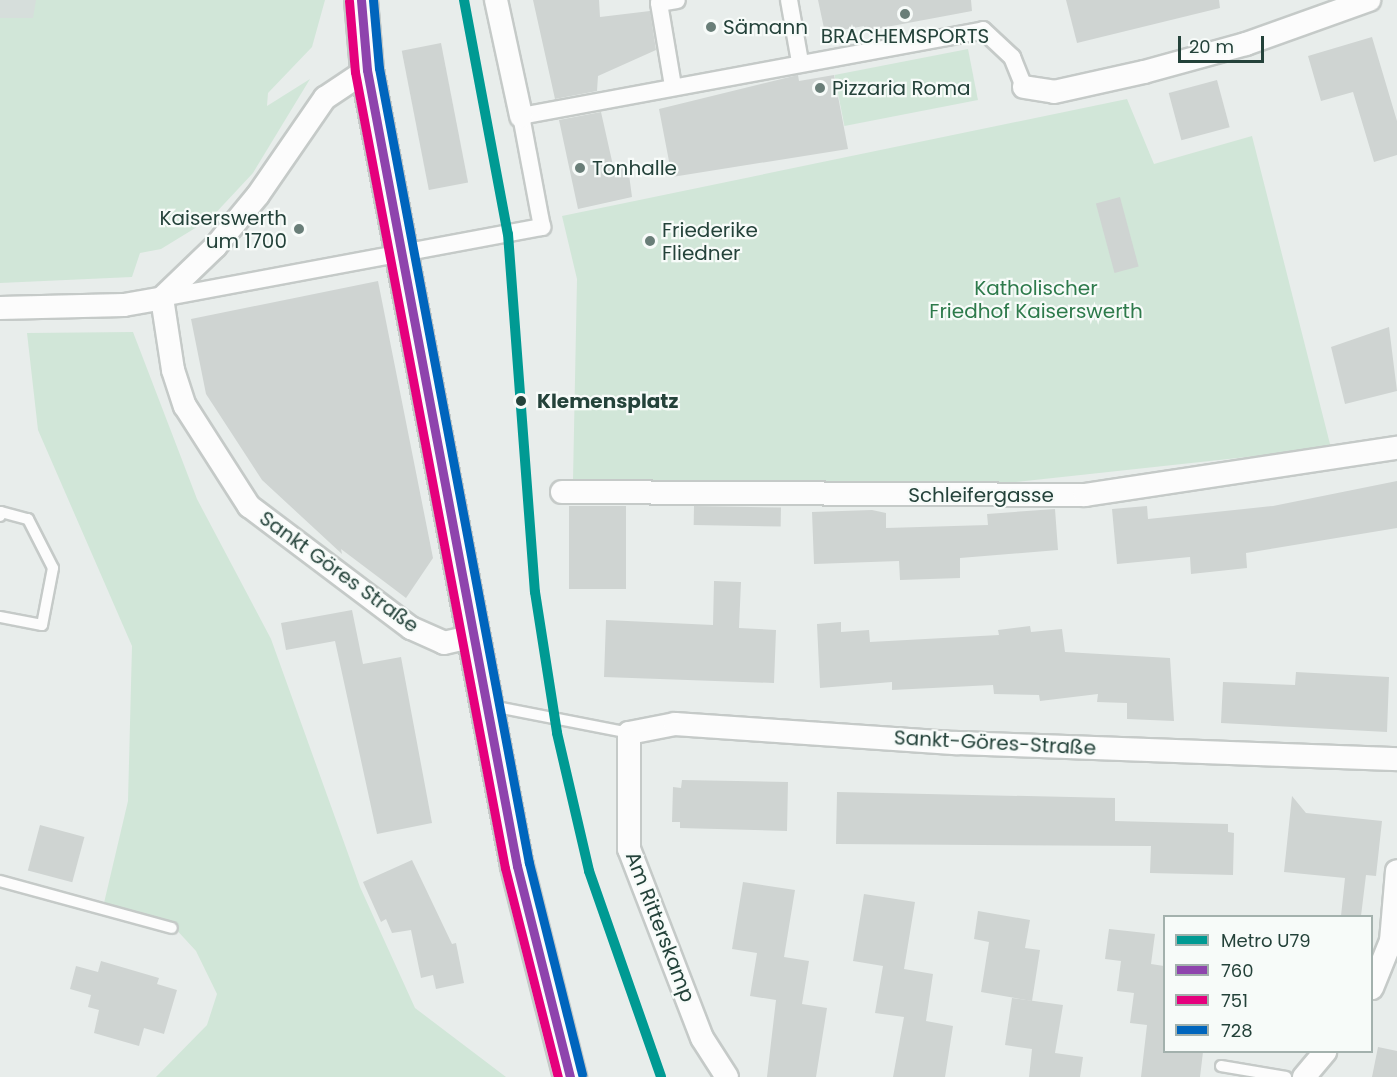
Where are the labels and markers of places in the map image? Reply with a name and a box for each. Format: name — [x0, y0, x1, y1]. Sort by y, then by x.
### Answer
marker: BRACHEMSPORTS — [898, 7, 912, 21]
place label: Sämann — [723, 15, 808, 39]
marker: Sämann — [704, 20, 718, 34]
place label: BRACHEMSPORTS — [821, 24, 989, 48]
place label: Pizzaria Roma — [832, 76, 971, 100]
marker: Pizzaria Roma — [813, 81, 827, 95]
place label: Tonhalle — [592, 156, 677, 180]
marker: Tonhalle — [573, 161, 587, 175]
place label: Kaiserswerth um 1700 — [160, 206, 287, 253]
place label: Friederike Fliedner — [662, 218, 758, 265]
marker: Kaiserswerth um 1700 — [292, 222, 306, 236]
marker: Friederike Fliedner — [643, 234, 657, 248]
place label: Klemensplatz — [537, 389, 678, 413]
marker: Klemensplatz — [510, 390, 532, 412]

